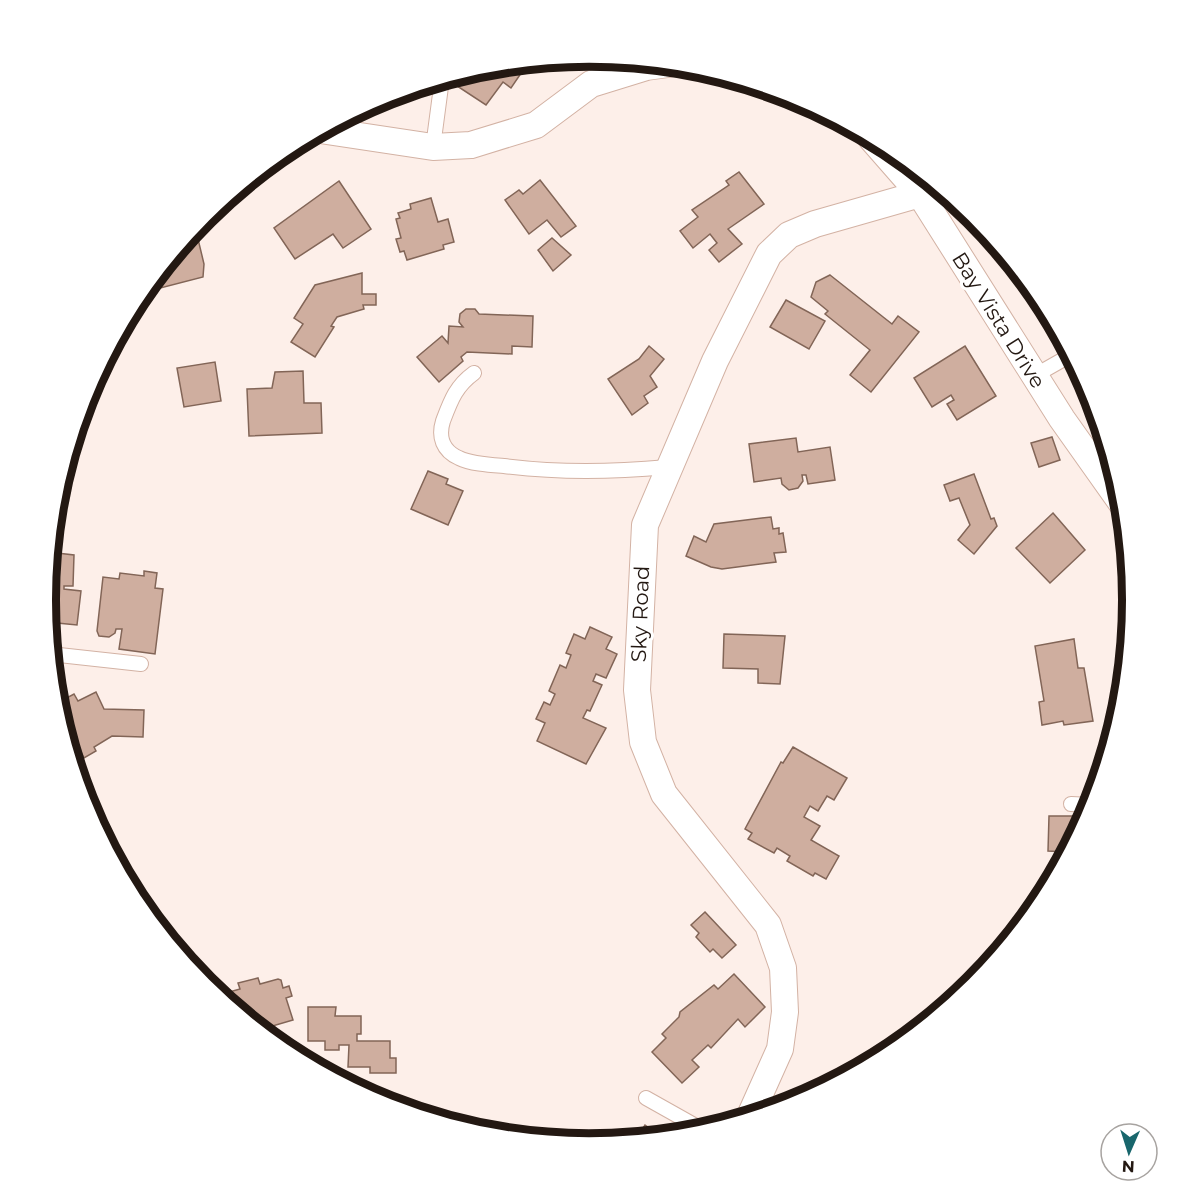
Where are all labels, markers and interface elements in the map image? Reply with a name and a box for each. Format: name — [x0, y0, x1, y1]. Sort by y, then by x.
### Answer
street label: Bay Vista Drive — [947, 247, 1051, 393]
street label: Sky Road — [626, 565, 654, 663]
north arrow — [1099, 1122, 1159, 1182]
text: N — [1121, 1157, 1135, 1176]

